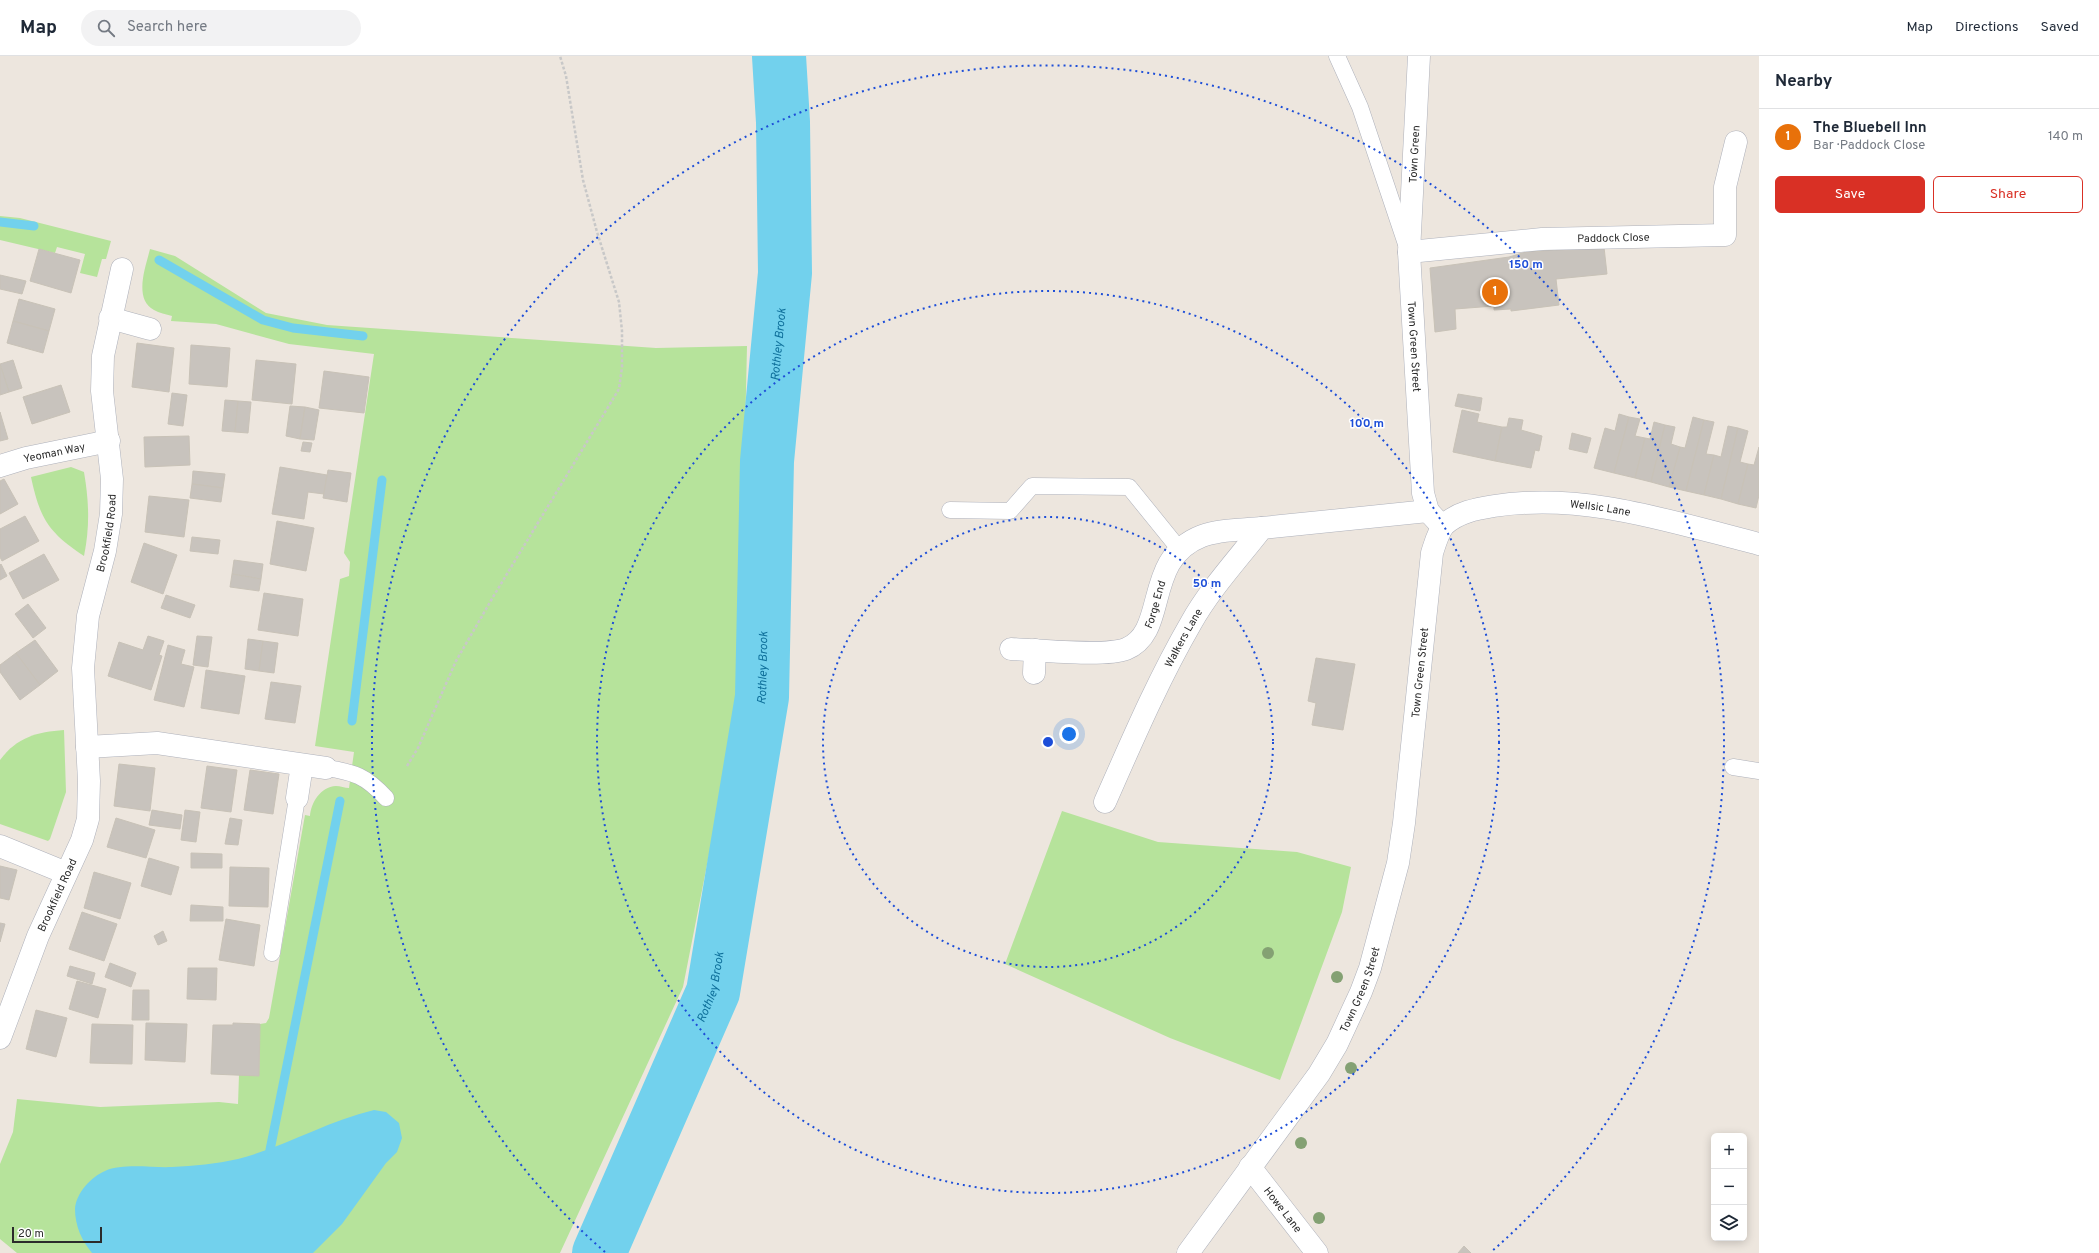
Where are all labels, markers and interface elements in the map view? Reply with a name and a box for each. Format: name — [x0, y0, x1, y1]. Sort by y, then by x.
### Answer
search box — [81, 10, 361, 46]
text: Map — [20, 16, 57, 40]
icon: search — [95, 17, 117, 39]
text: Search here — [127, 18, 207, 37]
text: Map — [1907, 19, 1933, 36]
text: Directions — [1955, 19, 2019, 36]
text: Saved — [2041, 19, 2079, 36]
text: Nearby — [1775, 71, 1832, 93]
text: The Bluebell Inn — [1813, 119, 1927, 138]
street label: Town Green — [1406, 125, 1424, 183]
text: 1 — [1785, 129, 1791, 145]
text: 140 m — [2048, 129, 2083, 145]
text: Bar · Paddock Close — [1813, 138, 1925, 154]
button: Save — [1775, 176, 1925, 213]
button: Share — [1933, 176, 2083, 213]
street label: Paddock Close — [1577, 231, 1650, 246]
text: 150 m — [1509, 257, 1543, 273]
pin: 1 — [1482, 277, 1508, 307]
street label: Town Green Street — [1404, 301, 1423, 392]
water label: Rothley Brook — [768, 307, 791, 382]
text: 100 m — [1350, 416, 1384, 432]
street label: Yeoman Way — [22, 440, 87, 466]
street label: Brookfield Road — [94, 494, 120, 574]
street label: Wellsic Lane — [1569, 497, 1632, 520]
text: 50 m — [1193, 576, 1221, 592]
street label: Forge End — [1142, 579, 1169, 631]
street label: Walkers Lane — [1162, 606, 1206, 670]
street label: Town Green Street — [1409, 627, 1432, 719]
water label: Rothley Brook — [754, 630, 772, 706]
your location — [1059, 724, 1079, 744]
centre of rings — [1041, 735, 1055, 749]
street label: Brookfield Road — [35, 857, 81, 934]
street label: Town Green Street — [1337, 945, 1383, 1035]
water label: Rothley Brook — [694, 950, 729, 1025]
map controls — [1711, 1133, 1747, 1241]
button: + — [1711, 1133, 1747, 1169]
button: − — [1711, 1169, 1747, 1205]
street label: Howe Lane — [1260, 1184, 1305, 1236]
button: layers — [1711, 1205, 1747, 1241]
scale bar — [12, 1225, 102, 1244]
text: 20 m — [18, 1227, 44, 1241]

